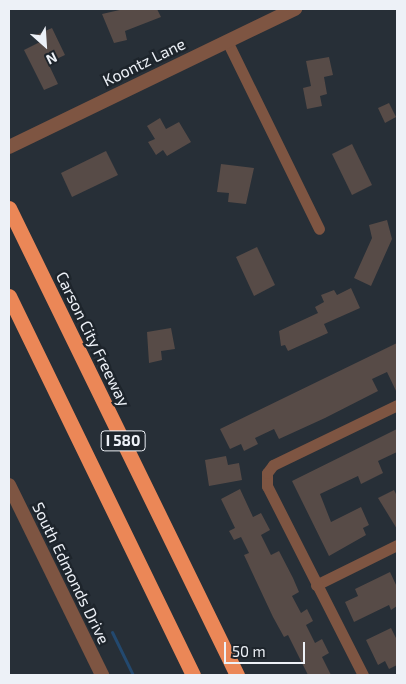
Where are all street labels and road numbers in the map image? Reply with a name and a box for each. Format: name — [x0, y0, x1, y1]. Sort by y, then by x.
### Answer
street label: Koontz Lane — [100, 34, 188, 90]
street label: Carson City Freeway — [52, 268, 134, 410]
road number: I 580 — [100, 428, 146, 454]
street label: South Edmonds Drive — [28, 499, 114, 647]

